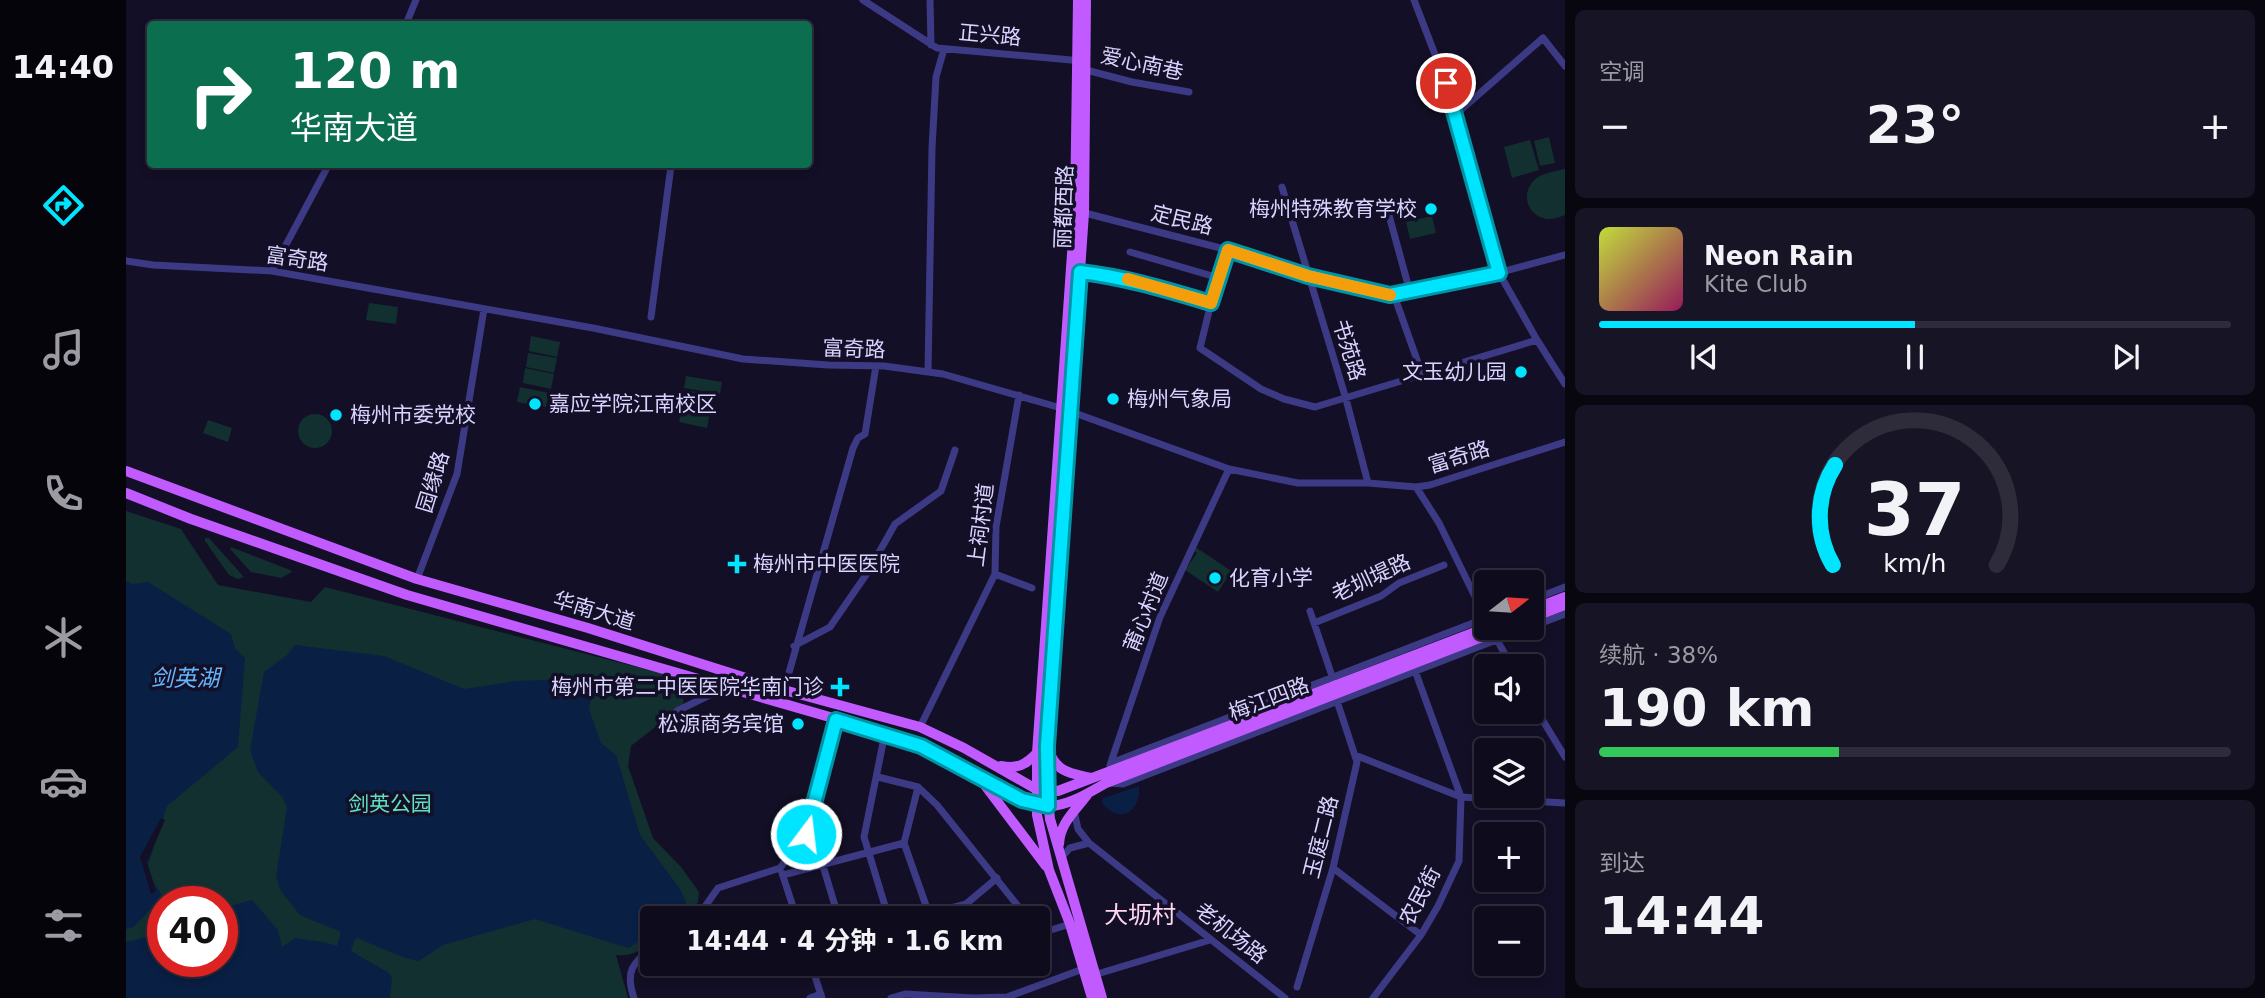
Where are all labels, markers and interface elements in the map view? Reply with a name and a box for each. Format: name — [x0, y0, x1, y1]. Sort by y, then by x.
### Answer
street label: 正兴路 — [958, 20, 1022, 50]
text: 120 m — [290, 43, 460, 100]
street label: 爱心南巷 — [1098, 44, 1186, 84]
text: 14:40 — [12, 48, 114, 86]
icon: right — [175, 49, 266, 140]
pin — [1416, 53, 1476, 113]
text: 空调 — [1599, 59, 1645, 85]
icon: arrive — [1427, 64, 1465, 102]
text: 23° — [1866, 95, 1964, 155]
text: − — [1599, 104, 1631, 148]
text: + — [2199, 104, 2231, 148]
text: 华南大道 — [290, 109, 418, 147]
street label: 丽都西路 — [1051, 165, 1077, 249]
icon: directions — [39, 181, 88, 230]
place label: 梅州特殊教育学校 — [1249, 197, 1417, 221]
street label: 定民路 — [1149, 201, 1215, 239]
marker: 梅州特殊教育学校 — [1423, 201, 1439, 217]
text: Neon Rain — [1704, 241, 1854, 271]
street label: 富奇路 — [264, 243, 330, 275]
text: Kite Club — [1704, 271, 1808, 297]
street label: 书苑路 — [1328, 316, 1370, 384]
icon: music — [39, 325, 88, 374]
street label: 富奇路 — [822, 336, 886, 362]
icon: previous — [1685, 338, 1723, 376]
icon: pause — [1896, 338, 1934, 376]
icon: next — [2107, 338, 2145, 376]
place label: 文玉幼儿园 — [1402, 360, 1507, 384]
marker: 文玉幼儿园 — [1513, 364, 1529, 380]
place label: 梅州气象局 — [1127, 387, 1232, 411]
marker: 梅州气象局 — [1105, 391, 1121, 407]
place label: 嘉应学院江南校区 — [549, 392, 717, 416]
marker: 嘉应学院江南校区 — [527, 396, 543, 412]
place label: 梅州市委党校 — [350, 403, 476, 427]
marker: 梅州市委党校 — [328, 407, 344, 423]
street label: 富奇路 — [1425, 436, 1493, 478]
street label: 园缘路 — [412, 448, 454, 516]
text: 37 — [1864, 467, 1966, 552]
icon: phone — [39, 469, 88, 518]
street label: 上祠村道 — [964, 482, 998, 568]
street label: 老圳堤路 — [1328, 549, 1414, 607]
text: km/h — [1883, 549, 1947, 578]
place label: 梅州市中医医院 — [753, 552, 900, 576]
marker: 梅州市中医医院 — [727, 554, 747, 574]
place label: 化育小学 — [1229, 566, 1313, 590]
street label: 莆心村道 — [1119, 569, 1173, 655]
marker: 化育小学 — [1207, 570, 1223, 586]
north arrow — [1474, 570, 1544, 640]
map controls — [1474, 570, 1544, 976]
street label: 华南大道 — [550, 587, 638, 635]
icon: climate — [39, 613, 88, 662]
text: 续航 · 38% — [1599, 642, 1718, 668]
button: sound — [1474, 654, 1544, 724]
water label: 剑英湖 — [151, 665, 223, 691]
street label: 梅江四路 — [1225, 673, 1313, 725]
place label: 梅州市第二中医医院华南门诊 — [551, 675, 824, 699]
marker: 梅州市第二中医医院华南门诊 — [830, 677, 850, 697]
text: 190 km — [1599, 678, 1814, 738]
place label: 松源商务宾馆 — [658, 712, 784, 736]
marker: 松源商务宾馆 — [790, 716, 806, 732]
button: layers — [1474, 738, 1544, 808]
icon: car — [39, 757, 88, 806]
park label: 剑英公园 — [348, 792, 432, 816]
street label: 玉庭二路 — [1299, 793, 1343, 881]
position arrow — [769, 797, 843, 871]
button: + — [1474, 822, 1544, 892]
text: 到达 — [1599, 850, 1645, 876]
street label: 农民街 — [1395, 863, 1445, 929]
speed limit sign: 40 — [147, 886, 238, 977]
text: 14:44 — [1599, 886, 1765, 946]
street label: 老机场路 — [1191, 898, 1271, 968]
icon: filters — [39, 901, 88, 950]
district label: 大坜村 — [1104, 901, 1176, 929]
button: − — [1474, 906, 1544, 976]
text: 14:44 · 4 分钟 · 1.6 km — [686, 926, 1004, 956]

